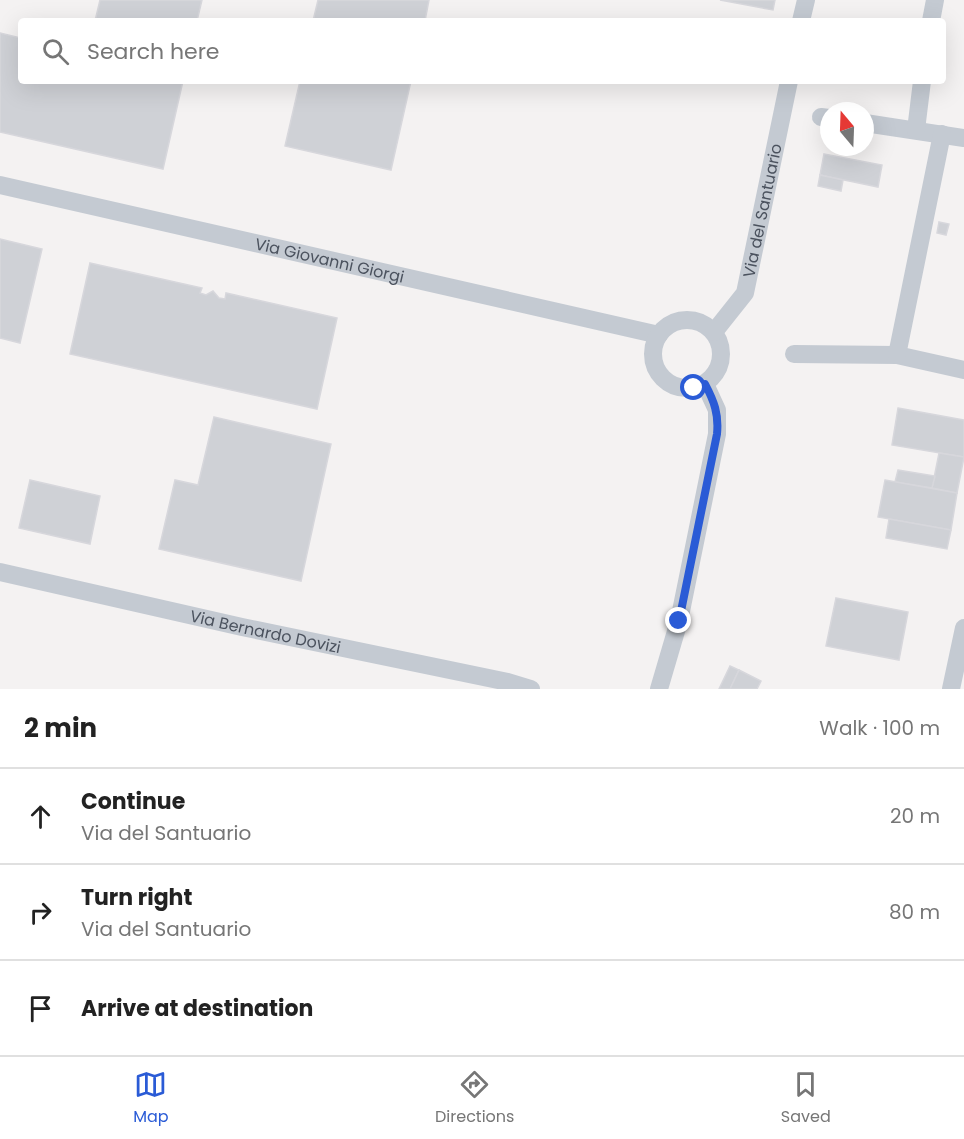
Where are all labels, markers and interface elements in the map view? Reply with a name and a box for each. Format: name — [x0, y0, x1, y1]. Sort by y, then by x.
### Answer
search box — [18, 18, 946, 84]
icon: search — [39, 35, 72, 68]
text: Search here — [87, 36, 220, 67]
north arrow — [820, 102, 874, 156]
street label: Via del Santuario — [737, 141, 787, 280]
street label: Via Giovanni Giorgi — [253, 232, 406, 288]
route start — [680, 374, 706, 400]
street label: Via Bernardo Dovizi — [188, 604, 343, 659]
route end — [665, 607, 691, 633]
text: 2 min — [24, 710, 97, 746]
text: Walk · 100 m — [819, 714, 940, 742]
text: Continue — [81, 786, 185, 817]
icon: ahead — [24, 800, 57, 833]
text: 20 m — [890, 802, 940, 830]
text: Via del Santuario — [81, 819, 251, 847]
text: Turn right — [81, 882, 192, 913]
icon: right — [24, 896, 57, 929]
text: 80 m — [889, 898, 940, 926]
text: Via del Santuario — [81, 915, 251, 943]
icon: arrive — [24, 992, 57, 1025]
text: Arrive at destination — [81, 993, 313, 1024]
tab: Map — [133, 1068, 169, 1129]
tab: Directions — [435, 1068, 514, 1129]
tab: Saved — [781, 1068, 831, 1129]

